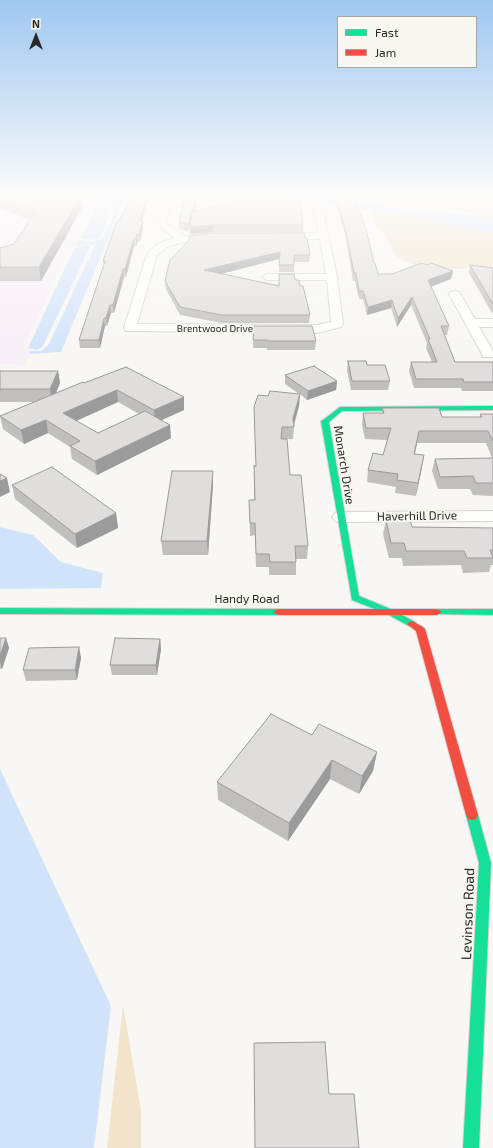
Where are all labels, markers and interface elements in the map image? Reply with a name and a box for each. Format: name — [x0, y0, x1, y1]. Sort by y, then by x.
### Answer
north arrow — [16, 16, 56, 56]
legend — [337, 16, 477, 68]
text: N — [32, 17, 40, 30]
text: Fast — [375, 25, 398, 39]
text: Jam — [375, 45, 396, 59]
street label: Brentwood Drive — [177, 323, 253, 335]
street label: Monarch Drive — [331, 425, 357, 505]
street label: Haverhill Drive — [377, 508, 457, 524]
street label: Handy Road — [214, 592, 280, 606]
street label: Levinson Road — [458, 868, 478, 960]

